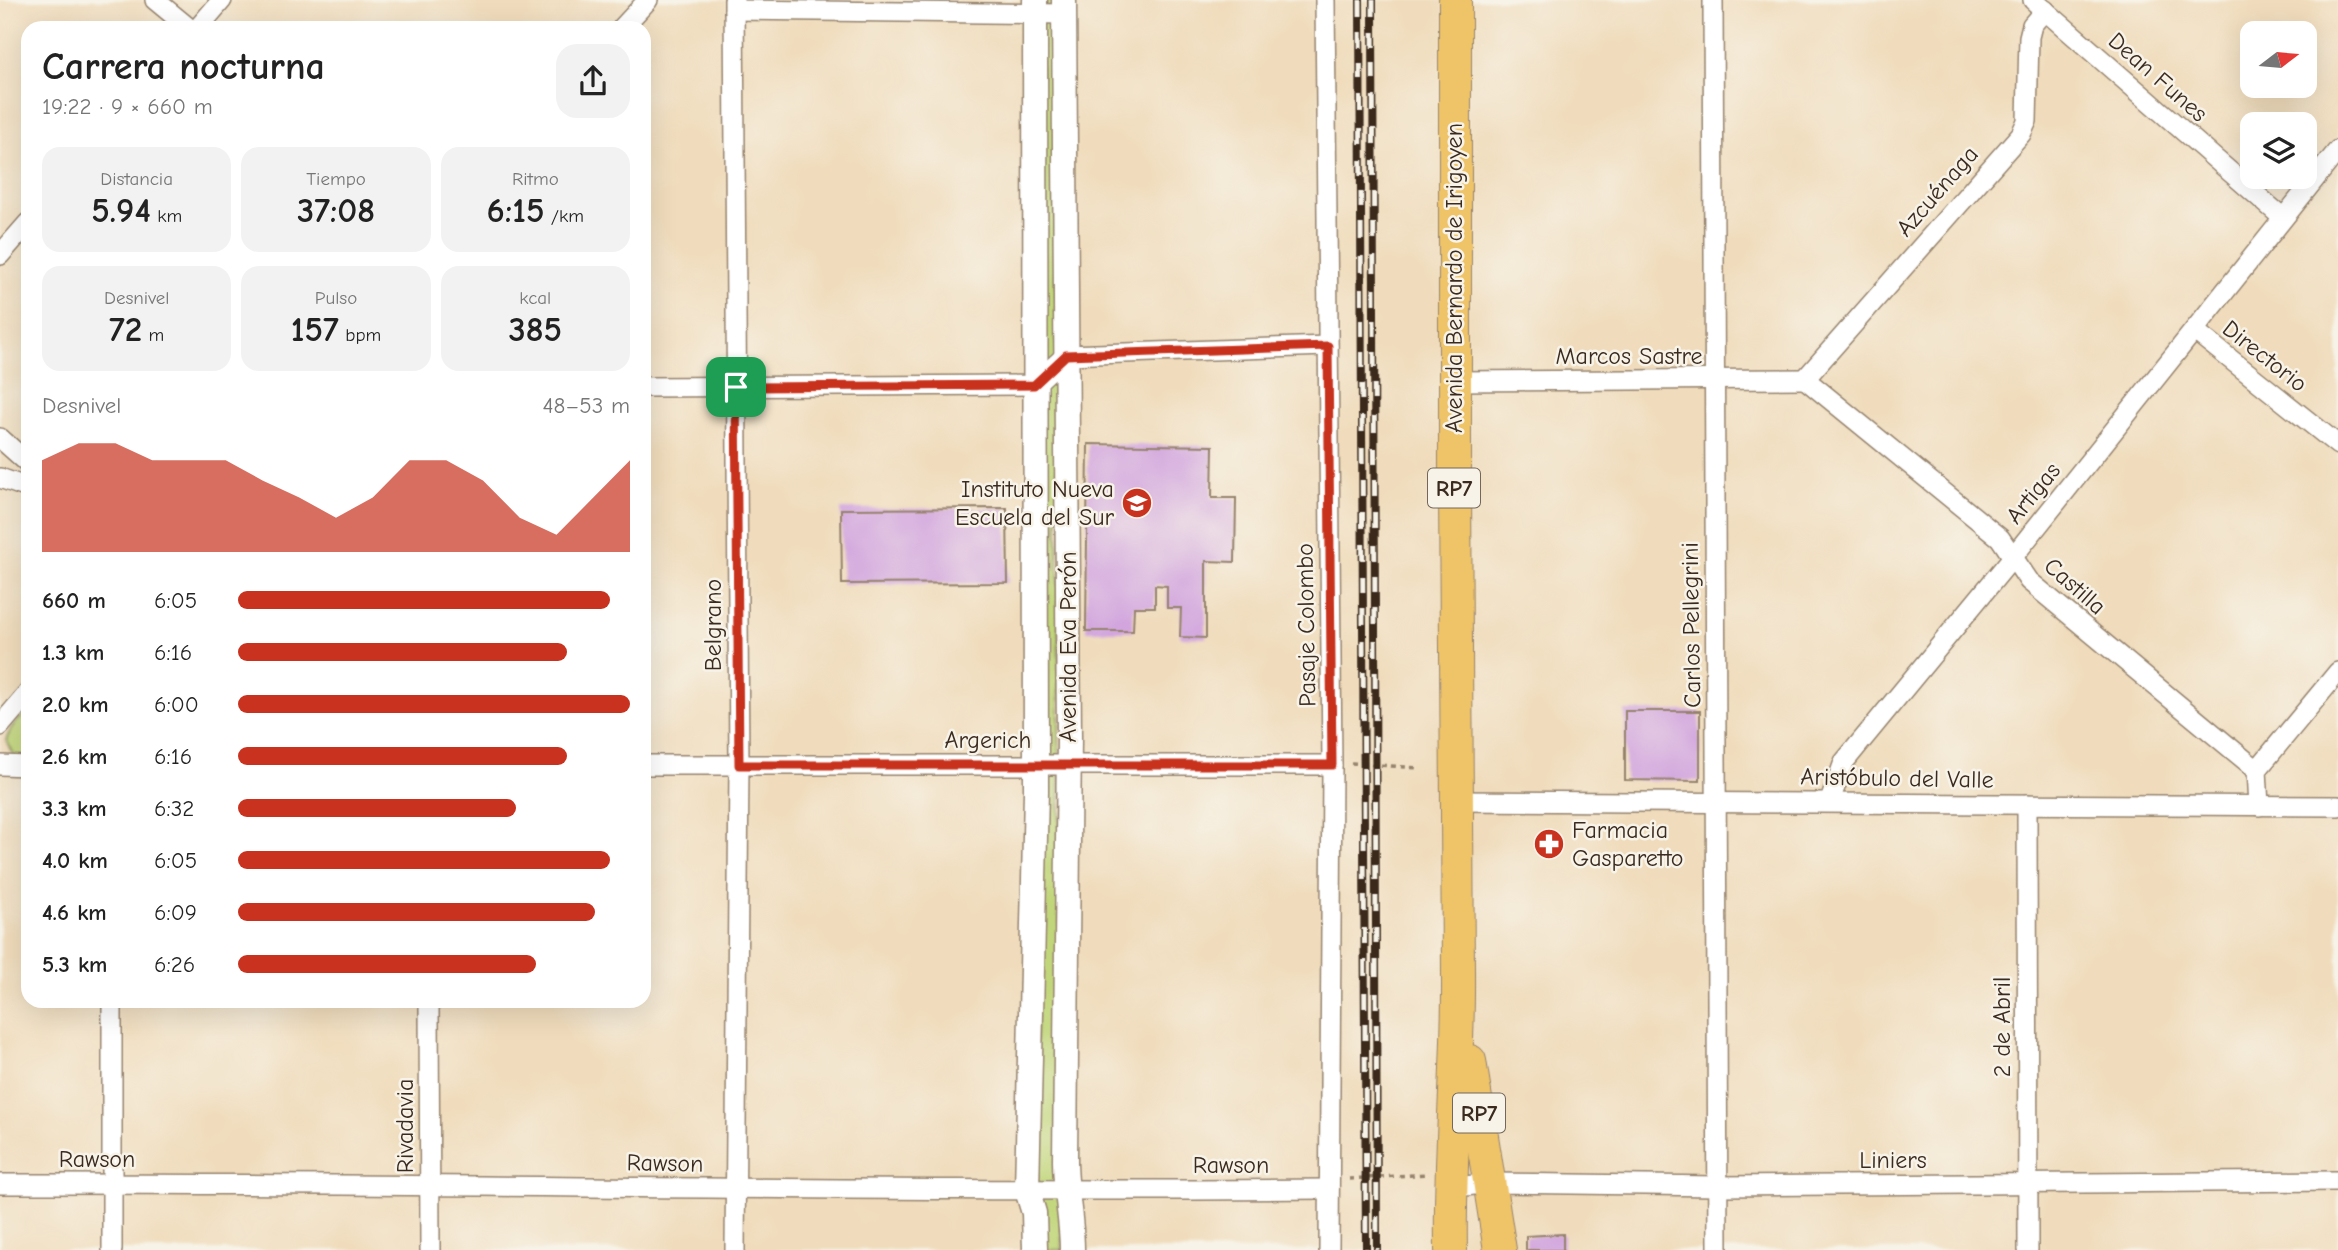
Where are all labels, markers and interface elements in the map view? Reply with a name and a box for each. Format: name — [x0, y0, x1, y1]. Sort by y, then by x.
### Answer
north arrow — [2240, 21, 2317, 98]
map controls — [2240, 21, 2317, 189]
street label: Dean Funes — [2103, 26, 2213, 128]
button: share — [556, 44, 630, 118]
text: Carrera nocturna — [42, 45, 325, 89]
text: 19:22 · 9 × 660 m — [42, 93, 213, 120]
button: layers — [2240, 112, 2317, 189]
street label: Avenida Bernardo de Irigoyen — [1440, 123, 1468, 433]
street label: Azcuénaga — [1890, 140, 1984, 242]
text: Distancia — [100, 168, 173, 190]
text: Tiempo — [306, 168, 366, 190]
text: Ritmo — [512, 168, 559, 190]
text: 5.94 — [91, 190, 151, 231]
text: 37:08 — [297, 190, 375, 231]
text: 6:15 — [487, 190, 544, 231]
text: km — [151, 205, 182, 227]
text: /km — [544, 205, 584, 227]
text: Desnivel — [104, 287, 169, 309]
text: Pulso — [315, 287, 357, 309]
text: kcal — [519, 287, 551, 309]
text: 72 — [109, 309, 142, 350]
text: 157 — [291, 309, 339, 350]
text: 385 — [508, 309, 562, 350]
street label: Directorio — [2217, 314, 2313, 398]
text: m — [142, 324, 164, 346]
text: bpm — [339, 324, 381, 346]
street label: Marcos Sastre — [1556, 342, 1702, 370]
pin — [706, 357, 766, 417]
icon: arrive — [717, 368, 755, 406]
text: Desnivel — [42, 392, 121, 419]
text: 48–53 m — [542, 392, 630, 419]
street label: Artigas — [2000, 457, 2066, 529]
road number: RP7 — [1428, 468, 1480, 508]
place label: Instituto Nueva Escuela del Sur — [955, 475, 1114, 531]
school or university icon: Instituto Nueva Escuela del Sur — [1120, 486, 1154, 520]
street label: Carlos Pellegrini — [1676, 542, 1706, 708]
street label: Pasaje Colombo — [1291, 543, 1321, 707]
street label: Avenida Eva Perón — [1054, 551, 1082, 743]
street label: Castilla — [2039, 552, 2111, 620]
street label: Belgrano — [699, 579, 727, 671]
text: 660 m — [42, 587, 106, 614]
text: 6:05 — [154, 587, 197, 614]
text: 1.3 km — [42, 639, 104, 666]
text: 6:16 — [154, 639, 192, 666]
text: 2.0 km — [42, 691, 108, 718]
text: 6:00 — [154, 691, 199, 718]
street label: Argerich — [945, 726, 1031, 754]
text: 2.6 km — [42, 743, 107, 770]
text: 6:16 — [154, 743, 192, 770]
street label: Aristóbulo del Valle — [1800, 762, 1994, 794]
text: 3.3 km — [42, 795, 107, 822]
text: 6:32 — [154, 795, 194, 822]
place label: Farmacia Gasparetto — [1572, 816, 1684, 872]
pharmacy icon: Farmacia Gasparetto — [1532, 827, 1566, 861]
text: 4.0 km — [42, 847, 108, 874]
text: 6:05 — [154, 847, 197, 874]
text: 4.6 km — [42, 899, 107, 926]
text: 6:09 — [154, 899, 197, 926]
text: 5.3 km — [42, 951, 107, 978]
text: 6:26 — [154, 951, 195, 978]
street label: 2 de Abril — [1988, 977, 2016, 1077]
street label: Rivadavia — [391, 1079, 419, 1173]
road number: RP7 — [1453, 1094, 1505, 1132]
street label: Rawson — [59, 1145, 135, 1173]
street label: Liniers — [1859, 1146, 1927, 1174]
street label: Rawson — [626, 1148, 704, 1178]
street label: Rawson — [1193, 1151, 1269, 1179]

